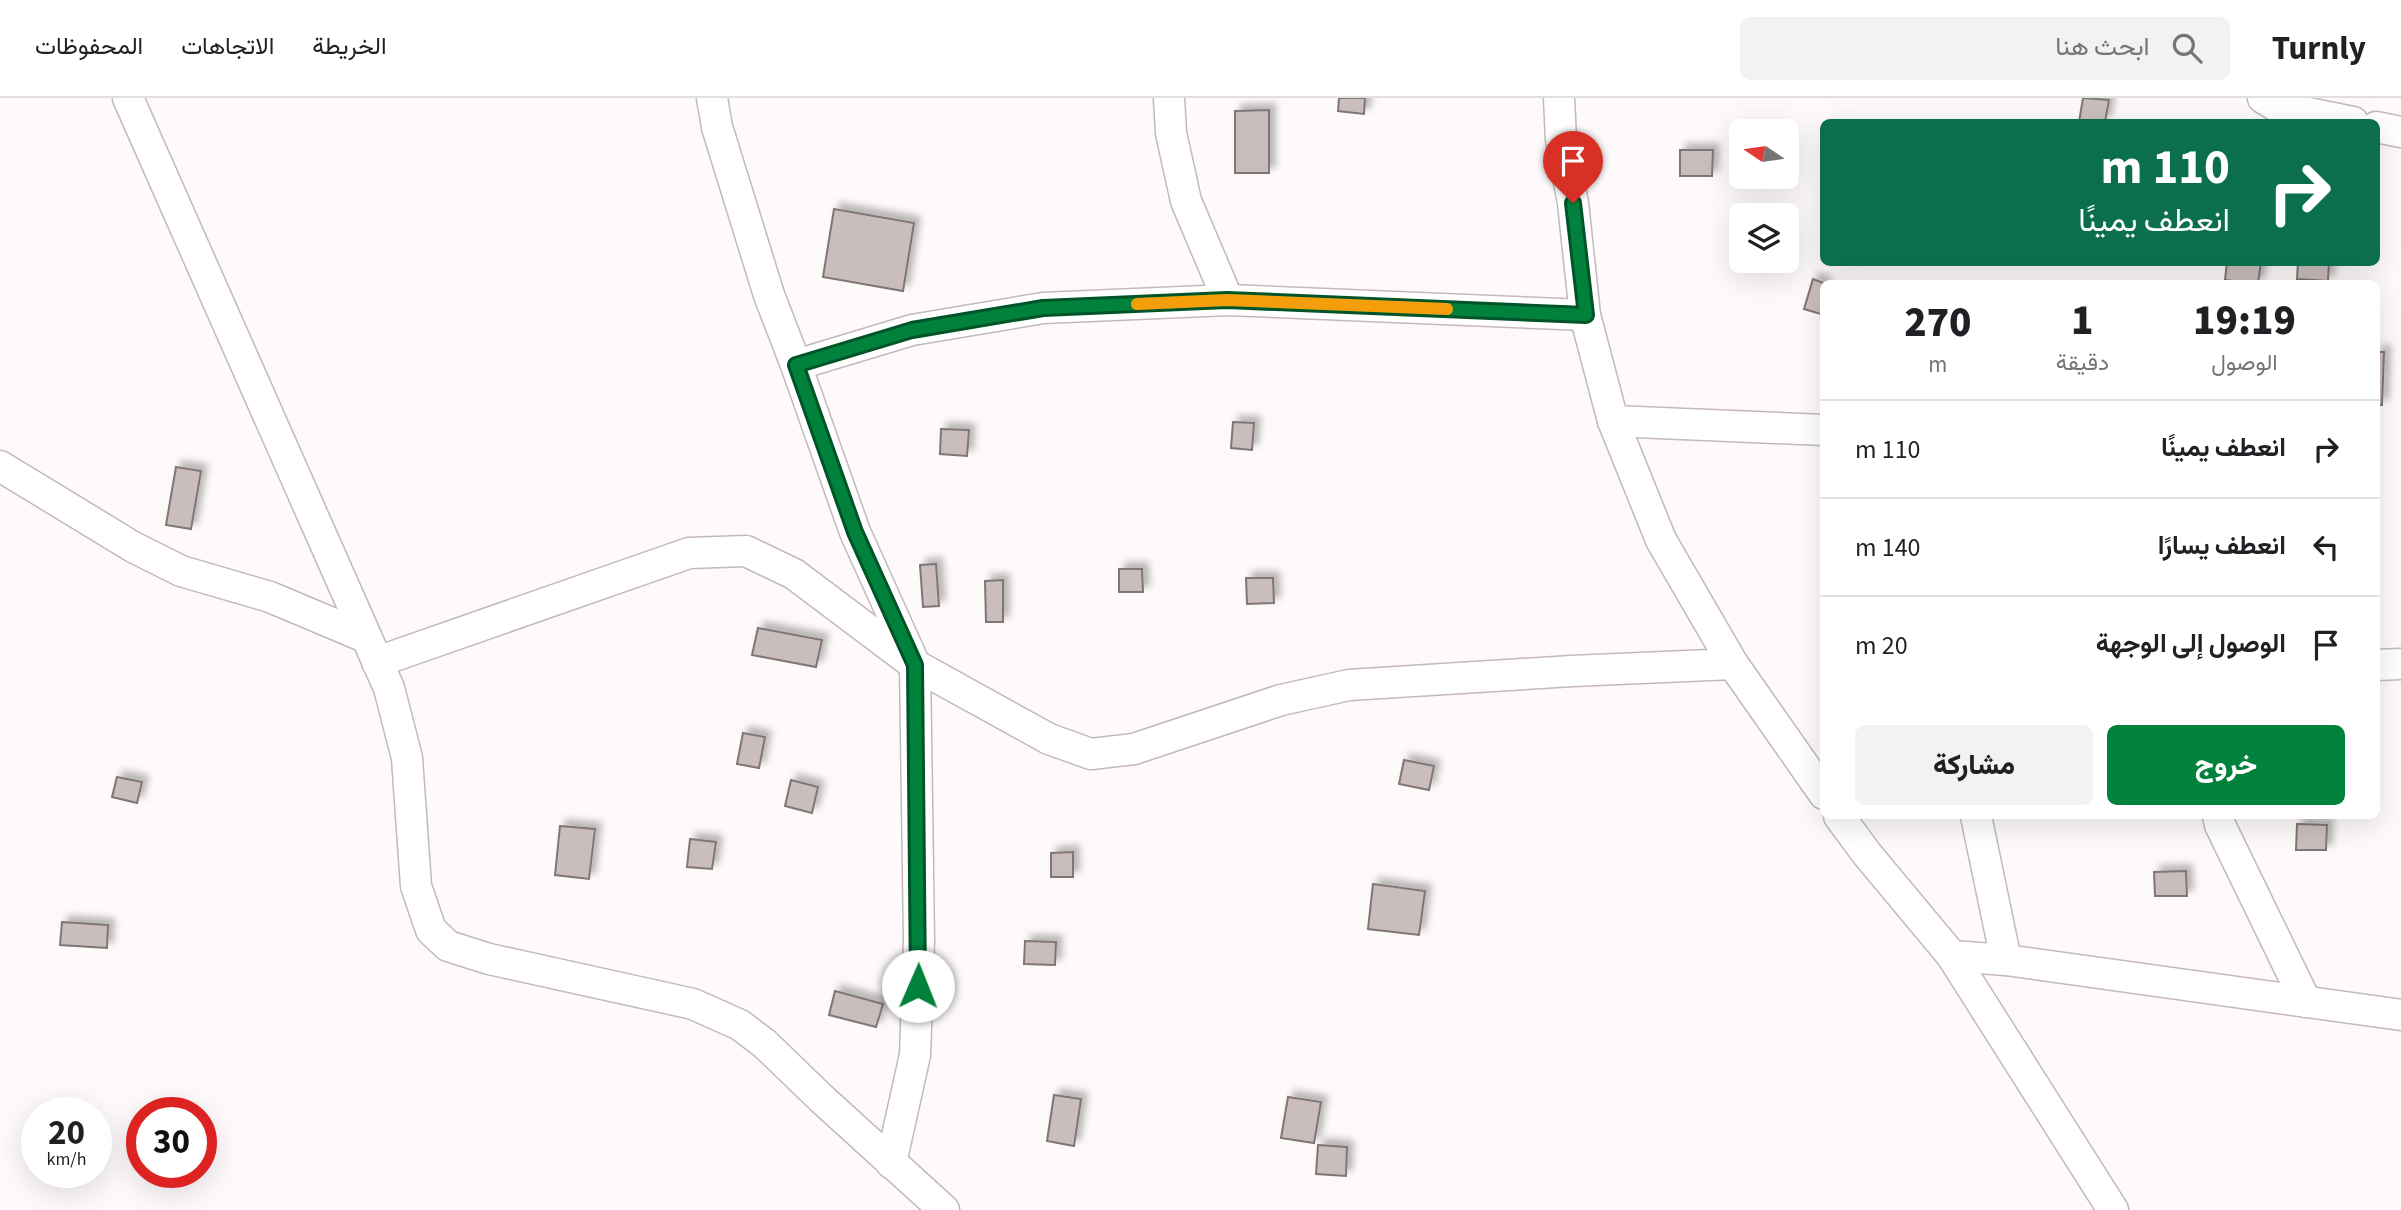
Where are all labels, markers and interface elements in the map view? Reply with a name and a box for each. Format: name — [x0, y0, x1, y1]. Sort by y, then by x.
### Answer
search box — [1740, 17, 2230, 80]
text: Turnly — [2272, 25, 2366, 72]
text: ابحث هنا — [2055, 28, 2150, 65]
text: المحفوظات — [35, 29, 143, 64]
text: الاتجاهات — [181, 29, 274, 64]
text: الخريطة — [312, 29, 387, 64]
icon: search — [2168, 29, 2206, 67]
north arrow — [1729, 119, 1799, 189]
map controls — [1729, 119, 1799, 273]
pin — [1543, 131, 1603, 203]
text: 110 m — [2101, 133, 2230, 203]
icon: arrive — [1554, 142, 1592, 180]
icon: right — [2254, 147, 2345, 238]
text: انعطف يمينًا — [2078, 198, 2230, 244]
button: layers — [1729, 203, 1799, 273]
text: 1 — [2071, 291, 2094, 351]
text: 19:19 — [2193, 291, 2296, 351]
text: 270 — [1904, 293, 1972, 353]
text: دقيقة — [2056, 346, 2109, 379]
text: الوصول — [2211, 346, 2278, 379]
text: m — [1928, 348, 1947, 381]
text: انعطف يمينًا — [2161, 429, 2286, 466]
icon: right — [2307, 430, 2345, 468]
text: 110 m — [1855, 431, 1921, 468]
text: انعطف يسارًا — [2158, 527, 2286, 564]
icon: left — [2307, 528, 2345, 566]
text: 140 m — [1855, 529, 1921, 566]
text: الوصول إلى الوجهة — [2096, 625, 2286, 662]
icon: arrive — [2307, 626, 2345, 664]
text: 20 m — [1855, 627, 1908, 664]
button: مشاركة — [1855, 725, 2093, 805]
button: خروج — [2107, 725, 2345, 805]
position arrow — [881, 949, 955, 1023]
speed limit sign: 30 — [126, 1097, 217, 1188]
text: 20 — [48, 1108, 85, 1158]
text: km/h — [47, 1147, 86, 1172]

